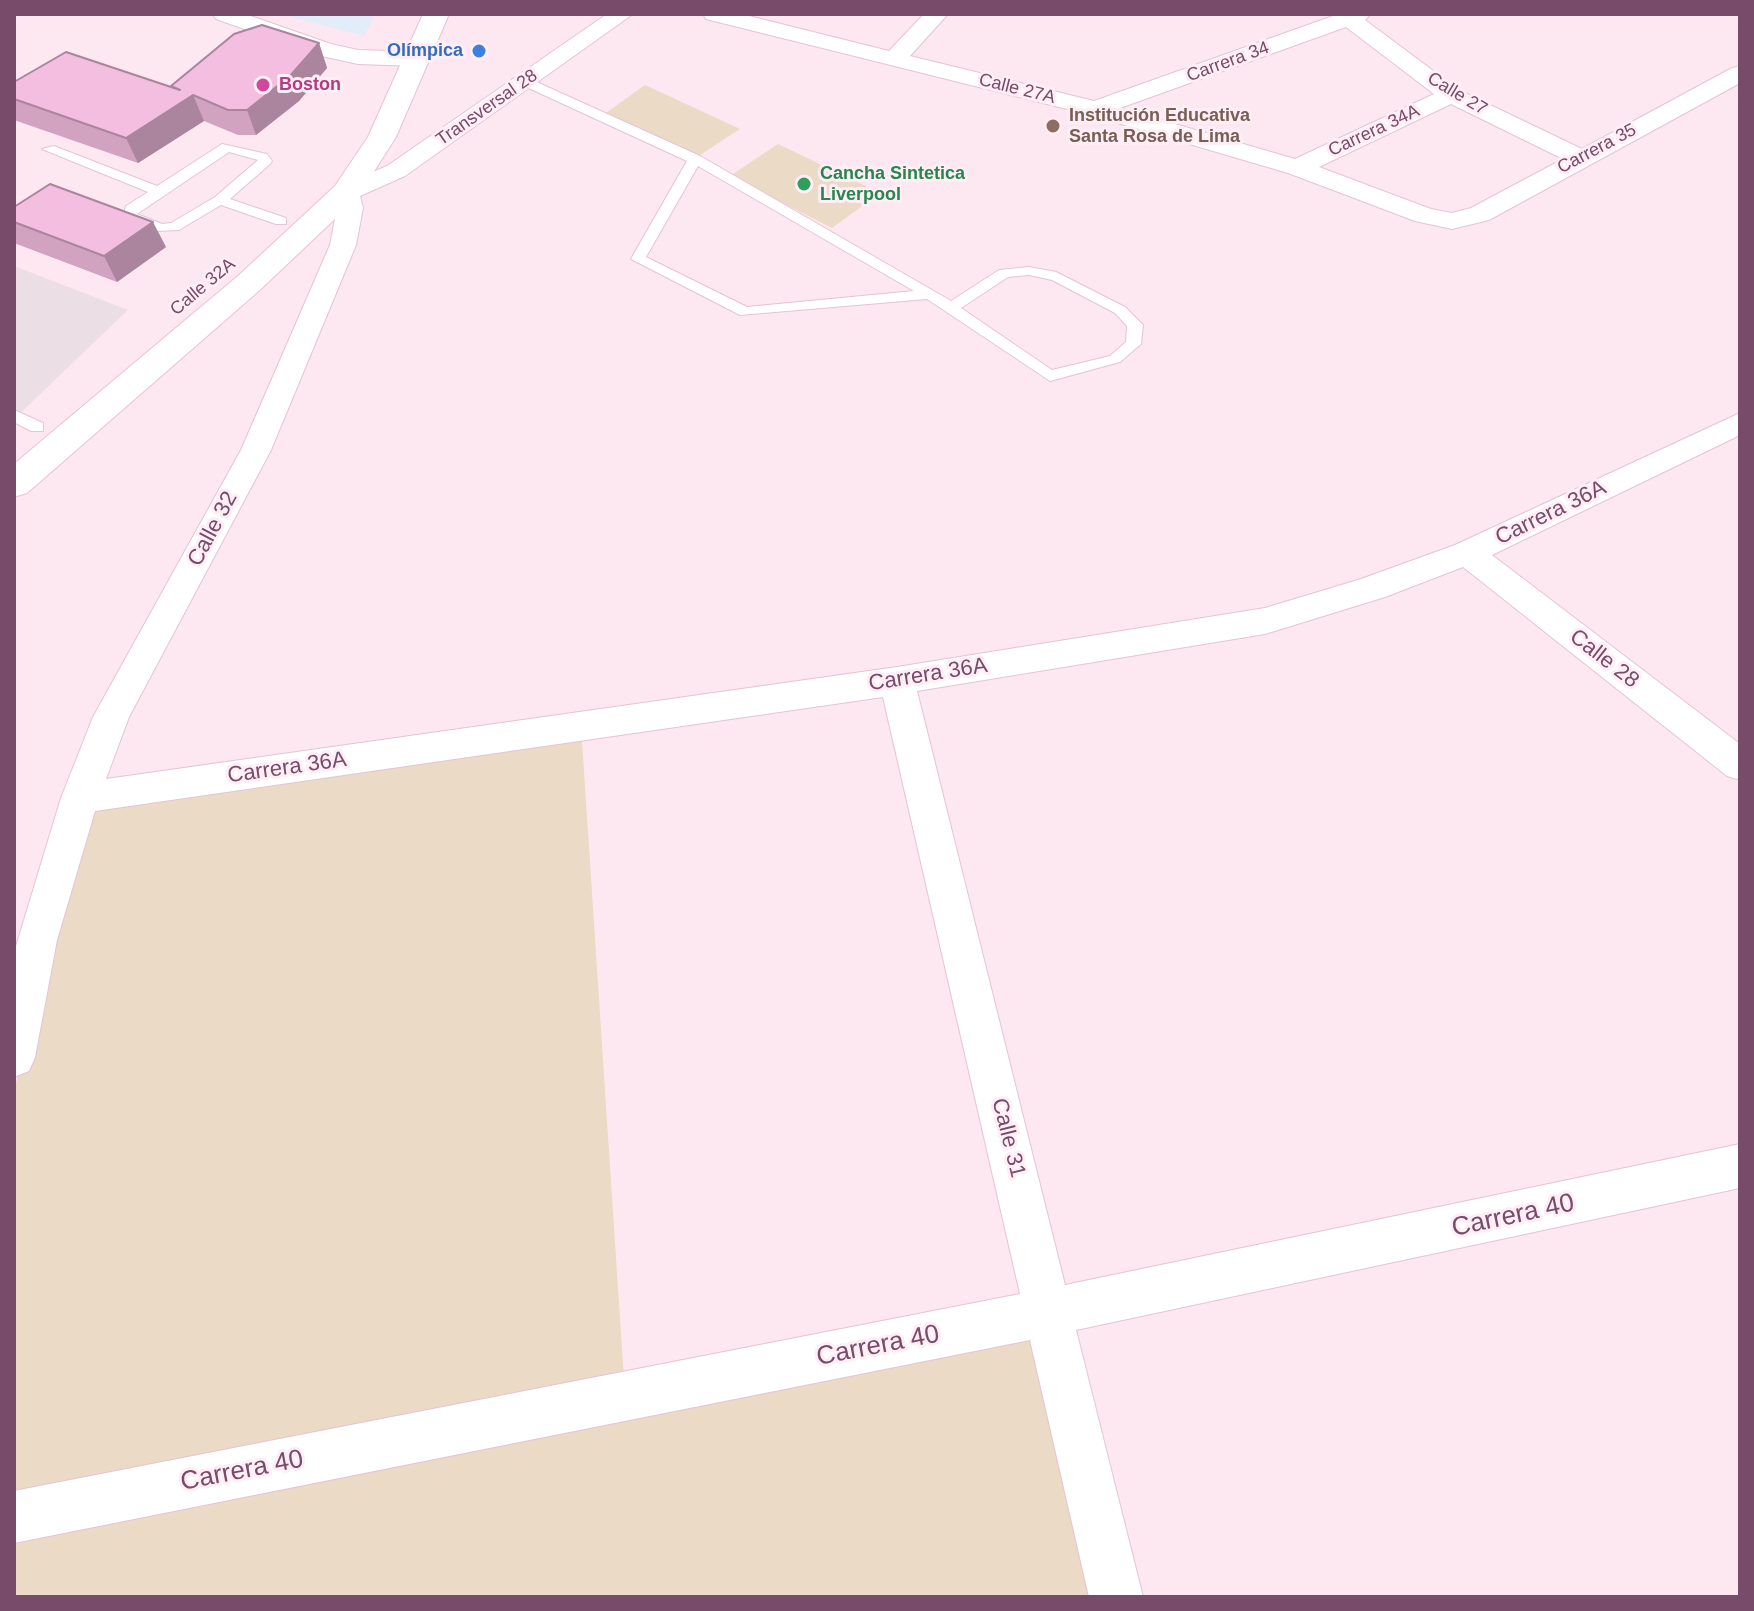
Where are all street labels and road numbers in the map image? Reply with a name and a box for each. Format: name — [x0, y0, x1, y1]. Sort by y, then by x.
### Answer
street label: Carrera 34 — [1184, 37, 1272, 87]
street label: Transversal 28 — [432, 65, 542, 151]
street label: Calle 27 — [1423, 68, 1491, 120]
street label: Calle 27A — [977, 69, 1057, 109]
street label: Carrera 34A — [1325, 100, 1423, 162]
street label: Carrera 35 — [1554, 119, 1640, 179]
street label: Calle 32A — [166, 254, 240, 320]
street label: Carrera 36A — [1491, 475, 1611, 551]
street label: Calle 32 — [182, 487, 244, 571]
street label: Calle 28 — [1564, 624, 1644, 694]
street label: Carrera 36A — [867, 653, 989, 697]
street label: Carrera 36A — [226, 747, 348, 789]
street label: Calle 31 — [985, 1096, 1031, 1180]
street label: Carrera 40 — [1449, 1188, 1577, 1244]
street label: Carrera 40 — [814, 1319, 942, 1373]
street label: Carrera 40 — [178, 1444, 306, 1498]

